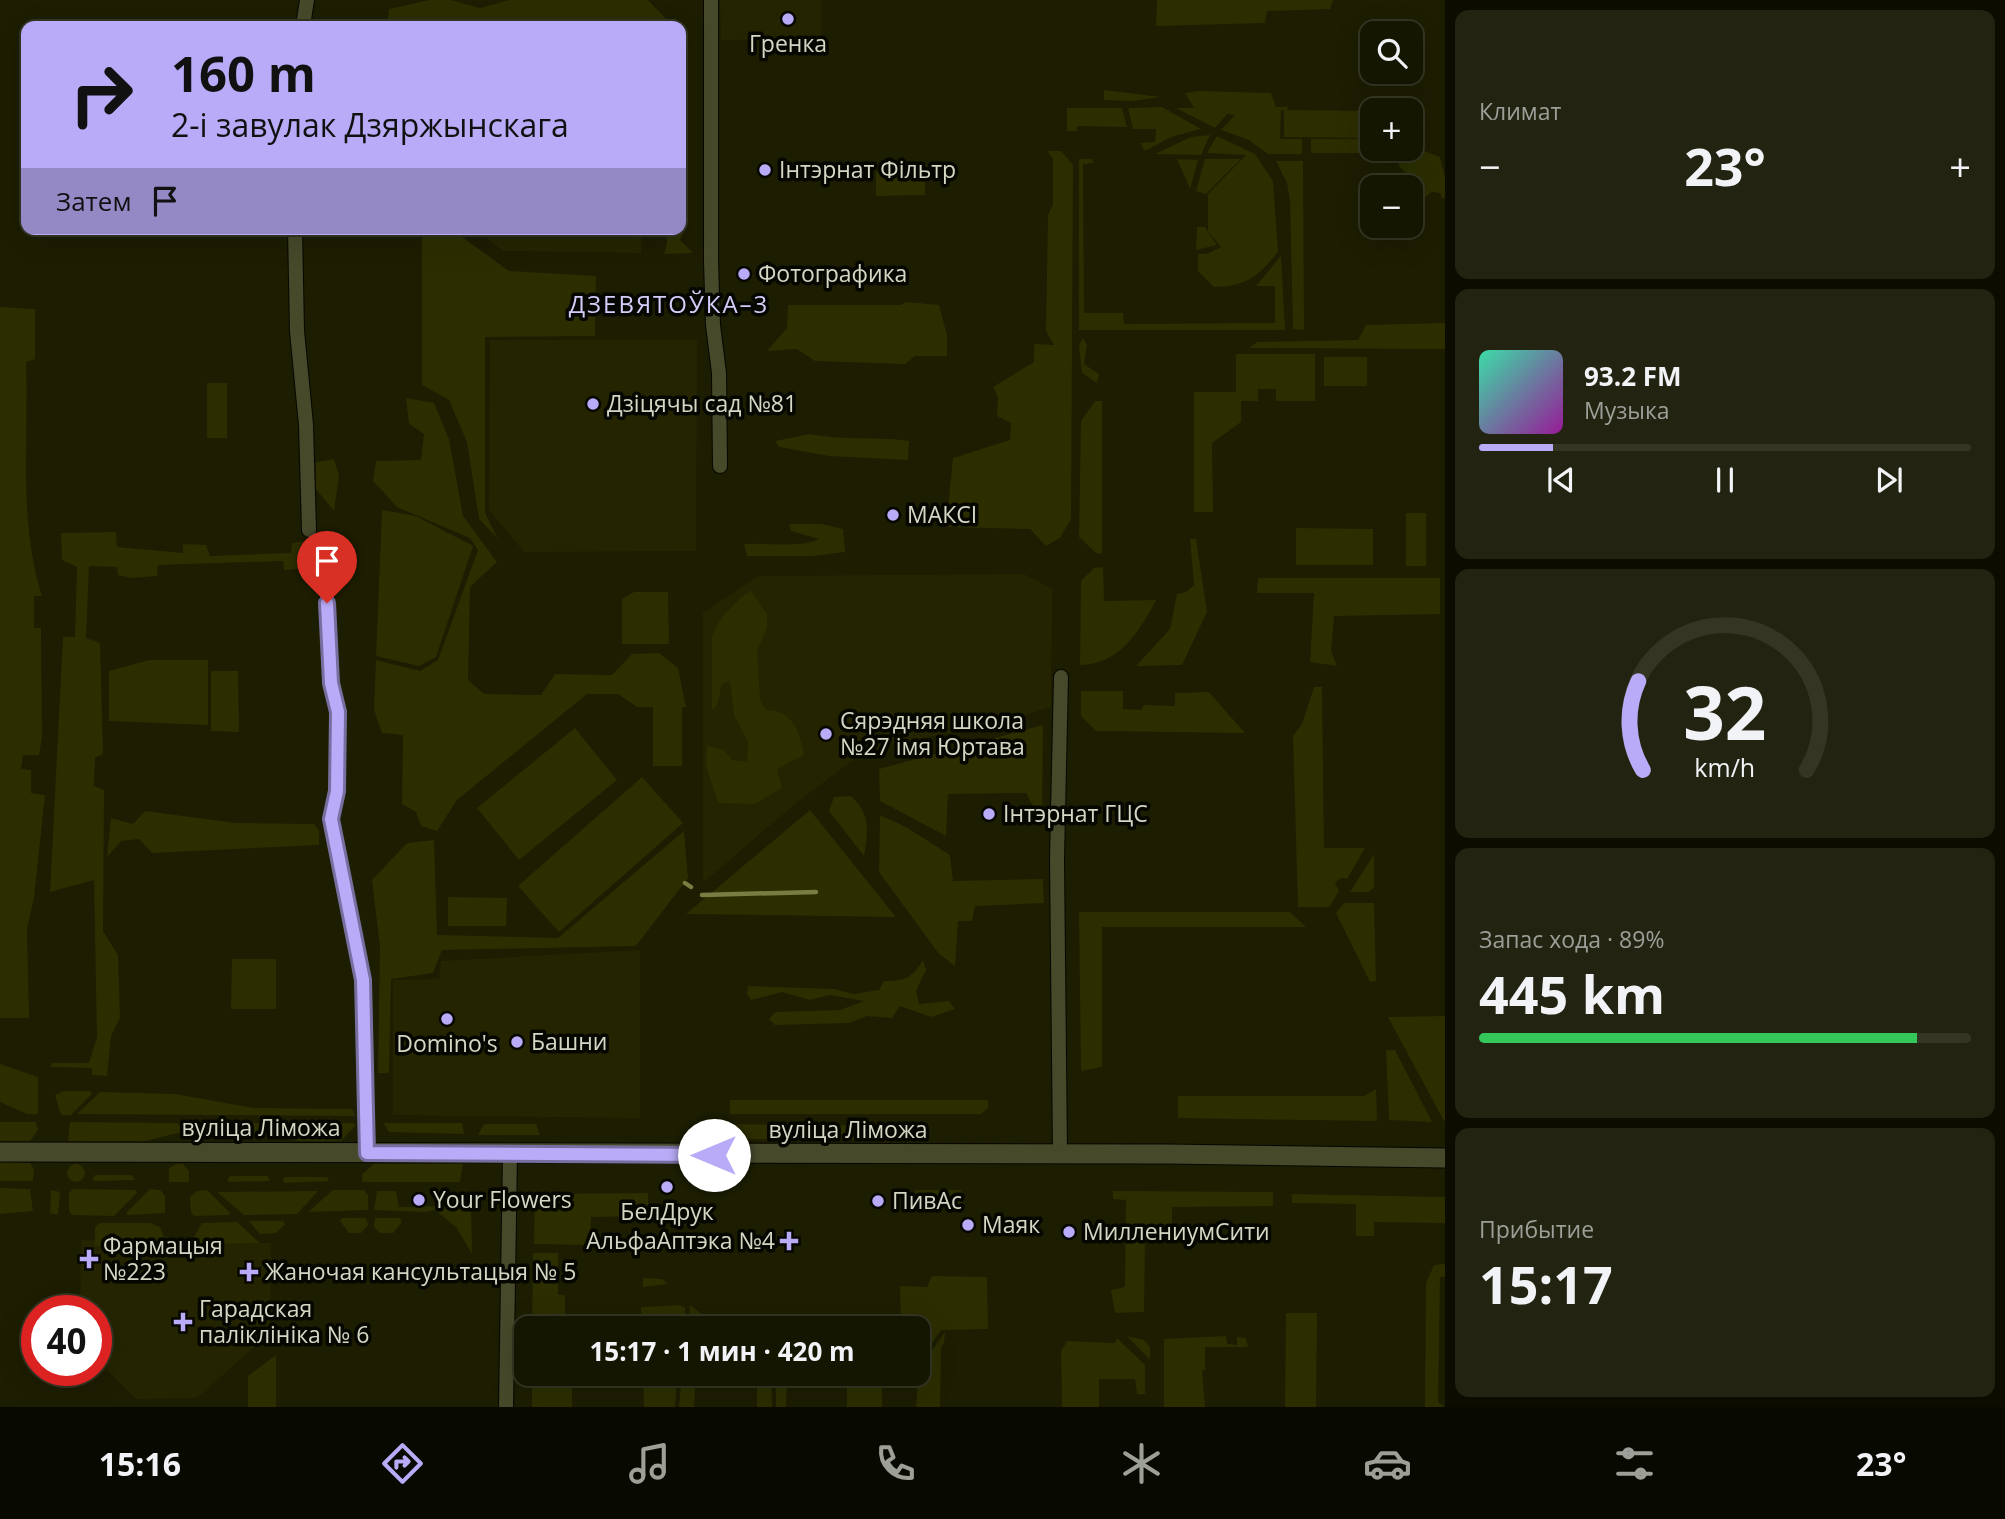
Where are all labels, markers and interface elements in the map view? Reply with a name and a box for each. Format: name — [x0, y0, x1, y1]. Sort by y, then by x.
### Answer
marker: Гренка — [780, 11, 796, 27]
map controls — [1360, 21, 1423, 238]
button: search — [1360, 21, 1423, 84]
place label: Гренка — [749, 27, 827, 59]
text: 160 m — [171, 40, 316, 106]
icon: right — [56, 49, 147, 140]
text: Климат — [1479, 95, 1561, 127]
button: + — [1360, 98, 1423, 161]
text: 2-і завулак Дзяржынскага — [171, 103, 569, 146]
text: 23° — [1684, 130, 1766, 201]
text: − — [1479, 140, 1501, 192]
text: + — [1949, 140, 1971, 192]
place label: Інтэрнат Фільтр — [779, 153, 956, 185]
marker: Інтэрнат Фільтр — [757, 162, 773, 178]
button: − — [1360, 175, 1423, 238]
icon: arrive — [146, 182, 184, 220]
text: Затем — [56, 183, 132, 219]
place label: Фотографика — [758, 257, 907, 289]
marker: Фотографика — [736, 266, 752, 282]
district label: ДЗЕВЯТОЎКА–3 — [569, 287, 769, 320]
text: 93.2 FM — [1584, 358, 1682, 394]
place label: Дзіцячы сад №81 — [607, 387, 797, 419]
text: Музыка — [1584, 394, 1670, 426]
marker: Дзіцячы сад №81 — [585, 396, 601, 412]
icon: previous — [1542, 461, 1580, 499]
icon: pause — [1706, 461, 1744, 499]
icon: next — [1870, 461, 1908, 499]
place label: МАКСІ — [907, 498, 977, 530]
marker: МАКСІ — [885, 507, 901, 523]
pin — [297, 531, 357, 603]
icon: arrive — [308, 542, 346, 580]
text: 32 — [1683, 662, 1767, 761]
place label: Сярэдняя школа №27 імя Юртава — [840, 704, 1025, 762]
marker: Сярэдняя школа №27 імя Юртава — [818, 726, 834, 742]
text: km/h — [1695, 749, 1755, 783]
place label: Інтэрнат ГЦС — [1003, 797, 1148, 829]
marker: Інтэрнат ГЦС — [981, 806, 997, 822]
text: Запас хода · 89% — [1479, 923, 1664, 955]
text: 445 km — [1479, 958, 1665, 1029]
marker: Domino's — [439, 1011, 455, 1027]
place label: Башни — [531, 1025, 608, 1057]
place label: Domino's — [396, 1027, 498, 1059]
marker: Башни — [509, 1034, 525, 1050]
street label: вуліца Ліможа — [181, 1111, 341, 1143]
street label: вуліца Ліможа — [768, 1113, 928, 1145]
position arrow — [677, 1118, 751, 1192]
marker: БелДрук — [659, 1179, 675, 1195]
place label: Your Flowers — [433, 1183, 572, 1215]
place label: ПивАс — [892, 1184, 962, 1216]
marker: Your Flowers — [411, 1192, 427, 1208]
marker: ПивАс — [870, 1193, 886, 1209]
place label: БелДрук — [620, 1195, 714, 1227]
place label: Маяк — [982, 1208, 1040, 1240]
text: Прибытие — [1479, 1213, 1594, 1245]
place label: МиллениумСити — [1083, 1215, 1270, 1247]
marker: Маяк — [960, 1217, 976, 1233]
place label: АльфаАптэка №4 — [586, 1224, 775, 1256]
marker: МиллениумСити — [1061, 1224, 1077, 1240]
place label: Фармацыя №223 — [103, 1229, 223, 1287]
marker: АльфаАптэка №4 — [781, 1233, 797, 1249]
text: 15:17 — [1479, 1248, 1613, 1319]
marker: Фармацыя №223 — [81, 1251, 97, 1267]
place label: Жаночая кансультацыя № 5 — [265, 1255, 576, 1287]
marker: Жаночая кансультацыя № 5 — [239, 1262, 259, 1282]
place label: Гарадская паліклініка № 6 — [199, 1292, 369, 1350]
speed limit sign: 40 — [21, 1295, 112, 1386]
marker: Гарадская паліклініка № 6 — [173, 1312, 193, 1332]
text: 15:17 · 1 мин · 420 m — [589, 1333, 855, 1369]
icon: directions — [378, 1439, 427, 1488]
icon: music — [625, 1439, 674, 1488]
icon: phone — [871, 1439, 920, 1488]
icon: climate — [1117, 1439, 1166, 1488]
icon: car — [1363, 1439, 1412, 1488]
icon: filters — [1610, 1439, 1659, 1488]
text: 15:16 — [99, 1442, 181, 1485]
text: 23° — [1856, 1442, 1906, 1485]

